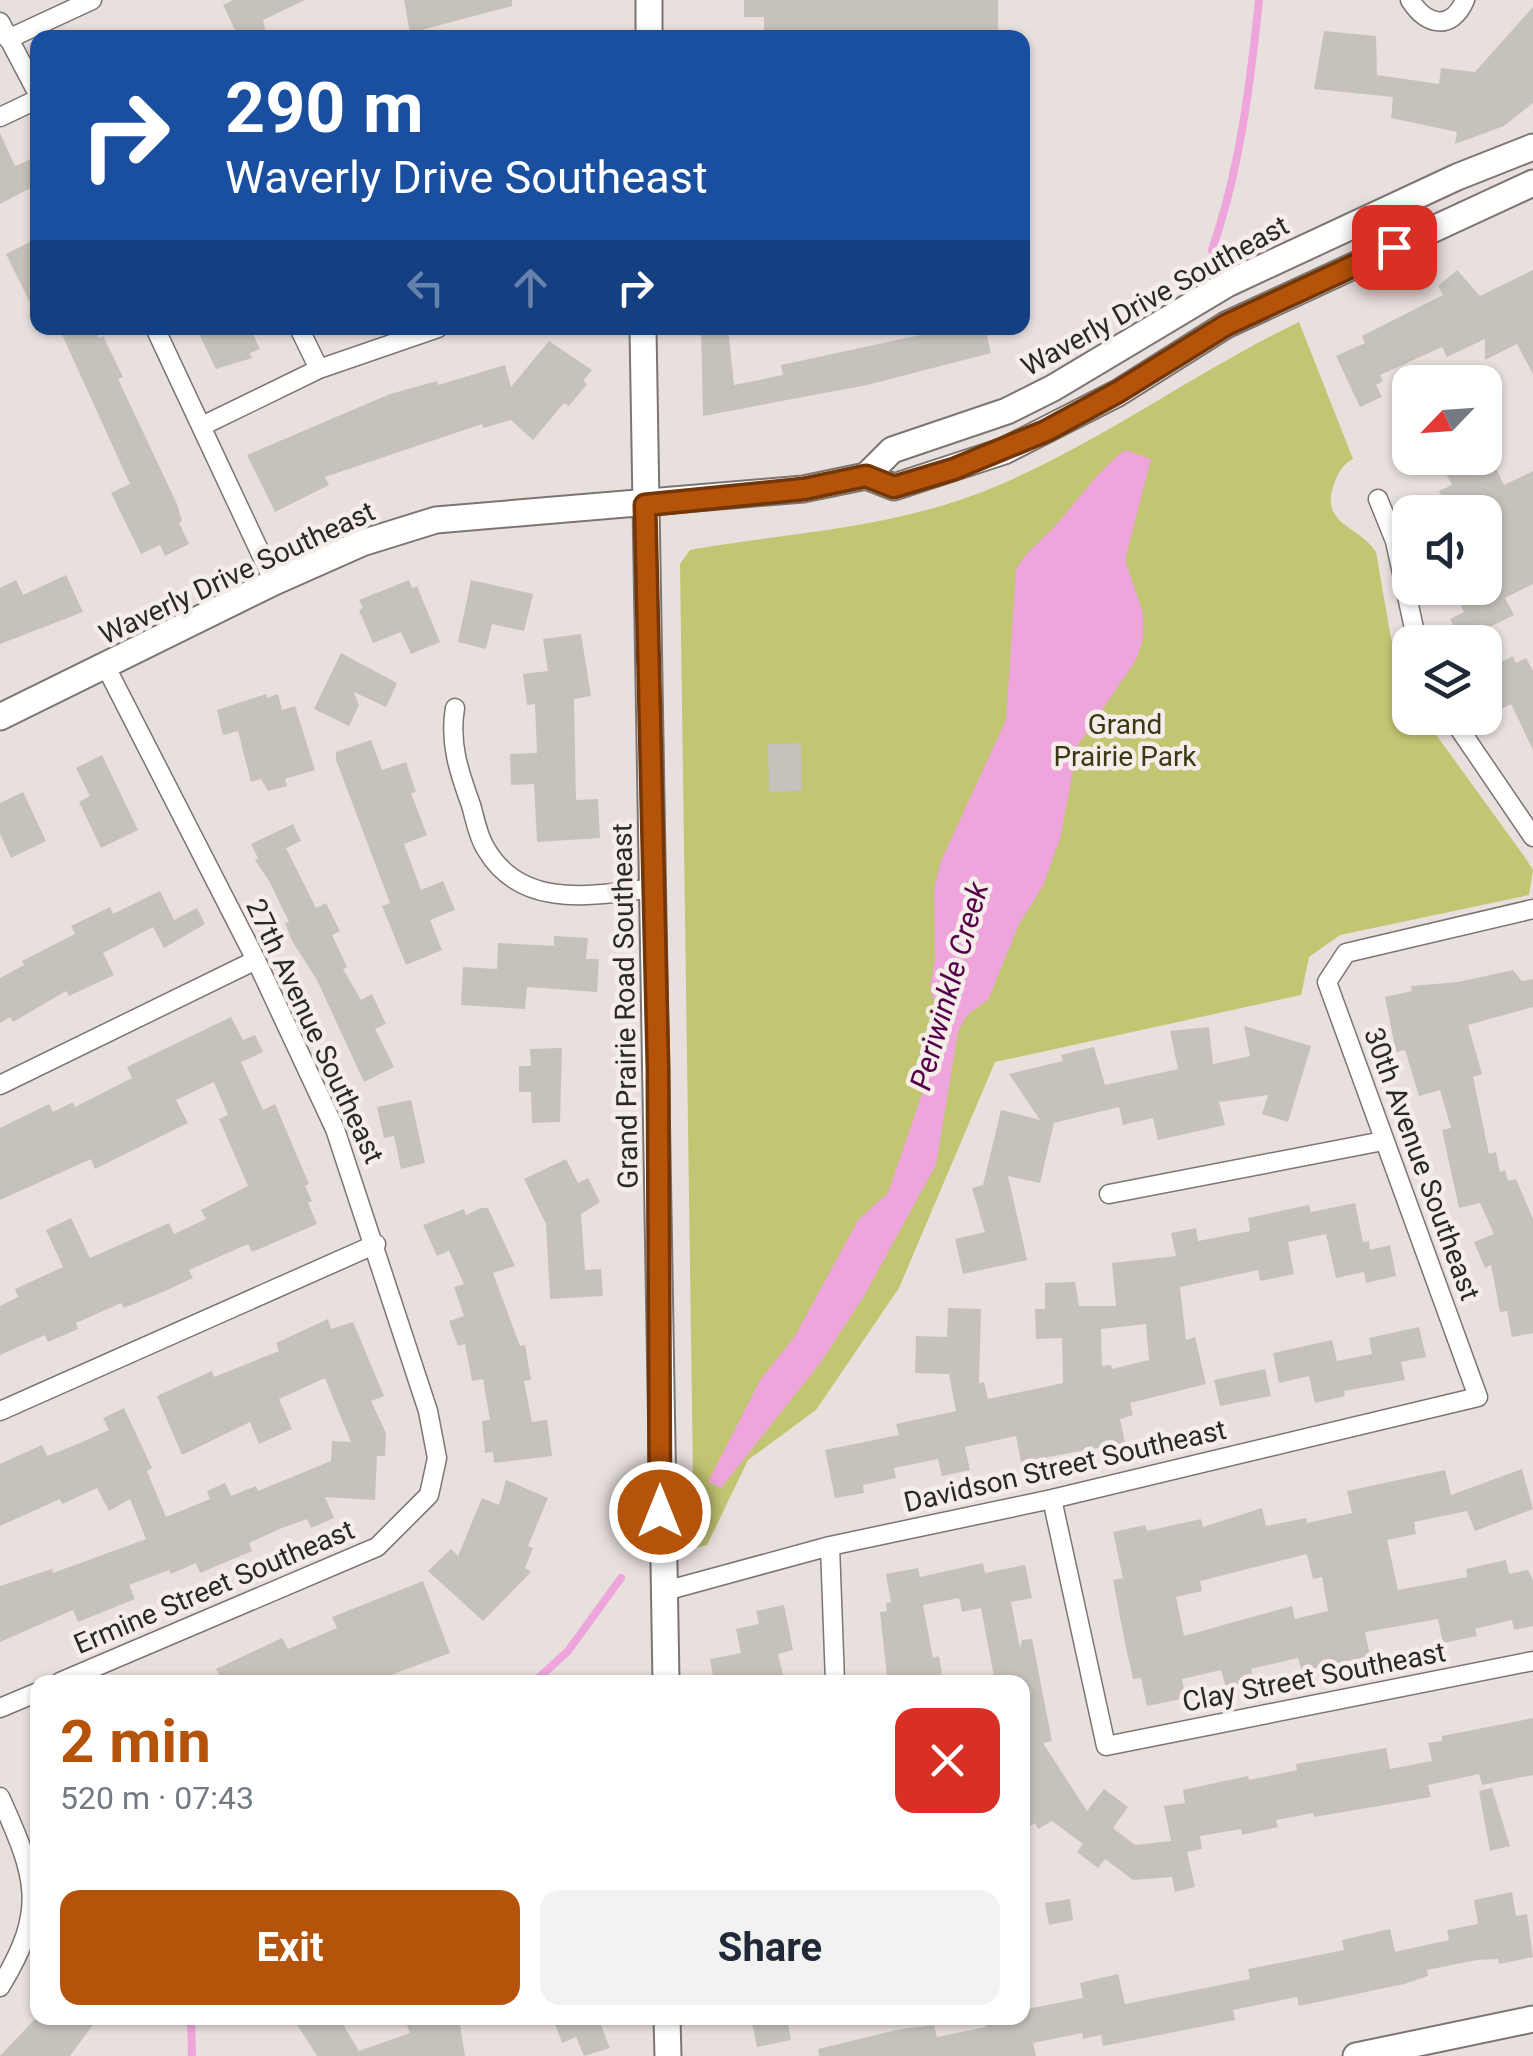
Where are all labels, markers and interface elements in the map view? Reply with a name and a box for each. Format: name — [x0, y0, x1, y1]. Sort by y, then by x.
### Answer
text: 290 m — [225, 67, 424, 149]
icon: right — [60, 70, 190, 200]
text: Waverly Drive Southeast — [225, 151, 708, 204]
pin — [1352, 205, 1437, 290]
street label: Waverly Drive Southeast — [1016, 209, 1294, 383]
icon: arrive — [1367, 220, 1422, 275]
icon: left — [398, 260, 453, 315]
icon: ahead — [503, 260, 558, 315]
icon: right — [608, 260, 663, 315]
north arrow — [1392, 365, 1502, 475]
map controls — [1392, 365, 1502, 735]
street label: Waverly Drive Southeast — [94, 495, 380, 651]
button: sound — [1392, 495, 1502, 605]
button: layers — [1392, 625, 1502, 735]
park label: Grand Prairie Park — [1053, 708, 1197, 773]
street label: Grand Prairie Road Southeast — [605, 823, 645, 1189]
water label: Periwinkle Creek — [903, 877, 996, 1094]
street label: 27th Avenue Southeast — [239, 894, 391, 1168]
street label: 30th Avenue Southeast — [1357, 1023, 1487, 1305]
street label: Davidson Street Southeast — [901, 1413, 1229, 1519]
position arrow — [608, 1460, 712, 1564]
street label: Ermine Street Southeast — [69, 1513, 359, 1661]
street label: Clay Street Southeast — [1180, 1635, 1448, 1719]
text: 2 min — [60, 1706, 211, 1777]
button: close — [895, 1708, 1000, 1813]
text: 520 m · 07:43 — [60, 1779, 254, 1817]
button: Exit — [60, 1890, 520, 2005]
button: Share — [540, 1890, 1000, 2005]

